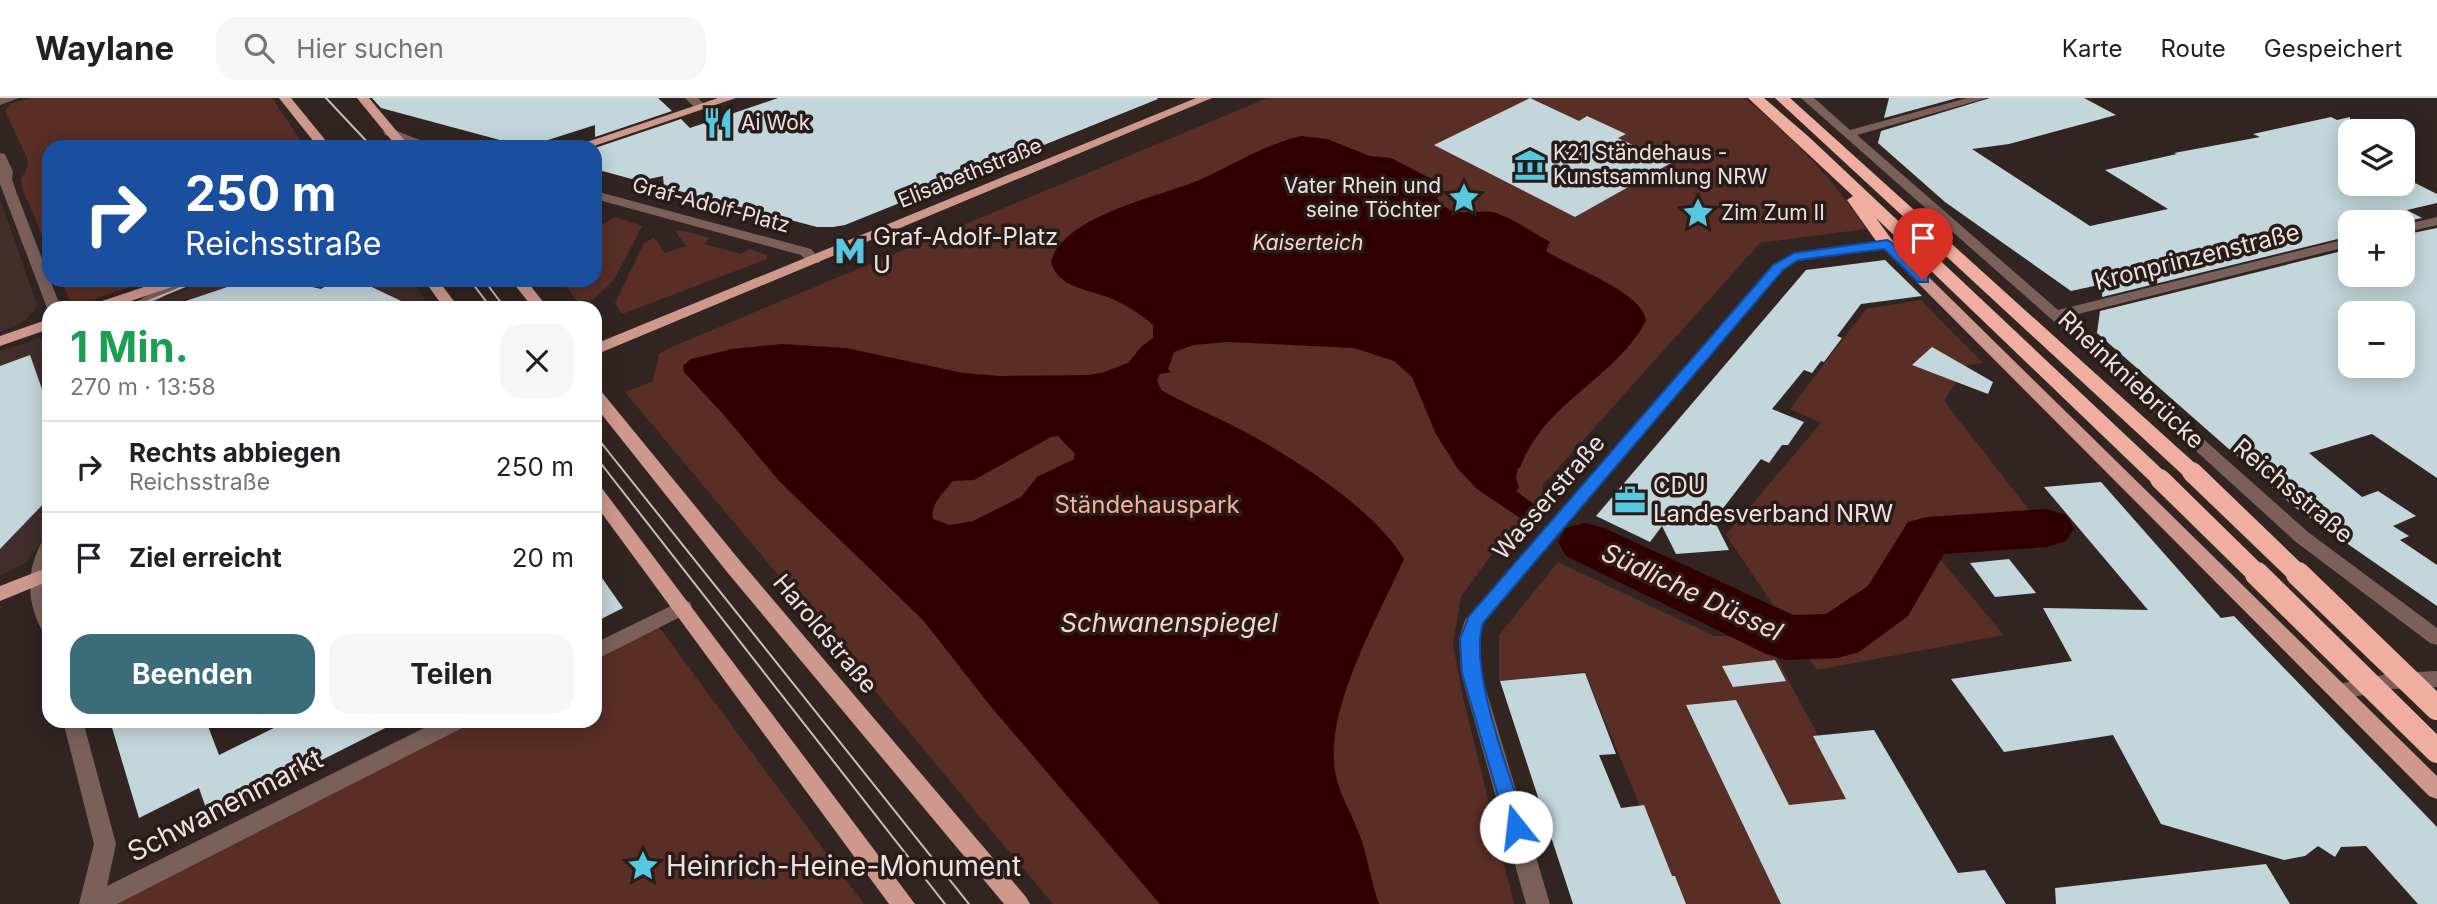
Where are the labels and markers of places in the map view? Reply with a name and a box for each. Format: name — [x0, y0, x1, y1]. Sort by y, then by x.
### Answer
restaurant icon: Ai Wok — [701, 106, 735, 140]
place label: Ai Wok — [741, 110, 811, 135]
place label: K21 Ständehaus - Kunstsammlung NRW — [1553, 140, 1768, 189]
museum icon: K21 Ständehaus - Kunstsammlung NRW — [1513, 148, 1547, 182]
place label: Vater Rhein und seine Töchter — [1284, 173, 1441, 222]
place icon: Vater Rhein und seine Töchter — [1447, 181, 1481, 215]
place icon: Zim Zum II — [1681, 196, 1715, 230]
place label: Zim Zum II — [1721, 200, 1825, 225]
pin — [1893, 208, 1953, 280]
place label: Graf-Adolf-Platz U — [873, 222, 1058, 279]
metro station icon: Graf-Adolf-Platz U — [833, 234, 867, 268]
place label: CDU Landesverband NRW — [1653, 471, 1894, 528]
office icon: CDU Landesverband NRW — [1613, 483, 1647, 517]
place icon: Heinrich-Heine-Monument — [626, 849, 660, 883]
place label: Heinrich-Heine-Monument — [666, 849, 1021, 883]

